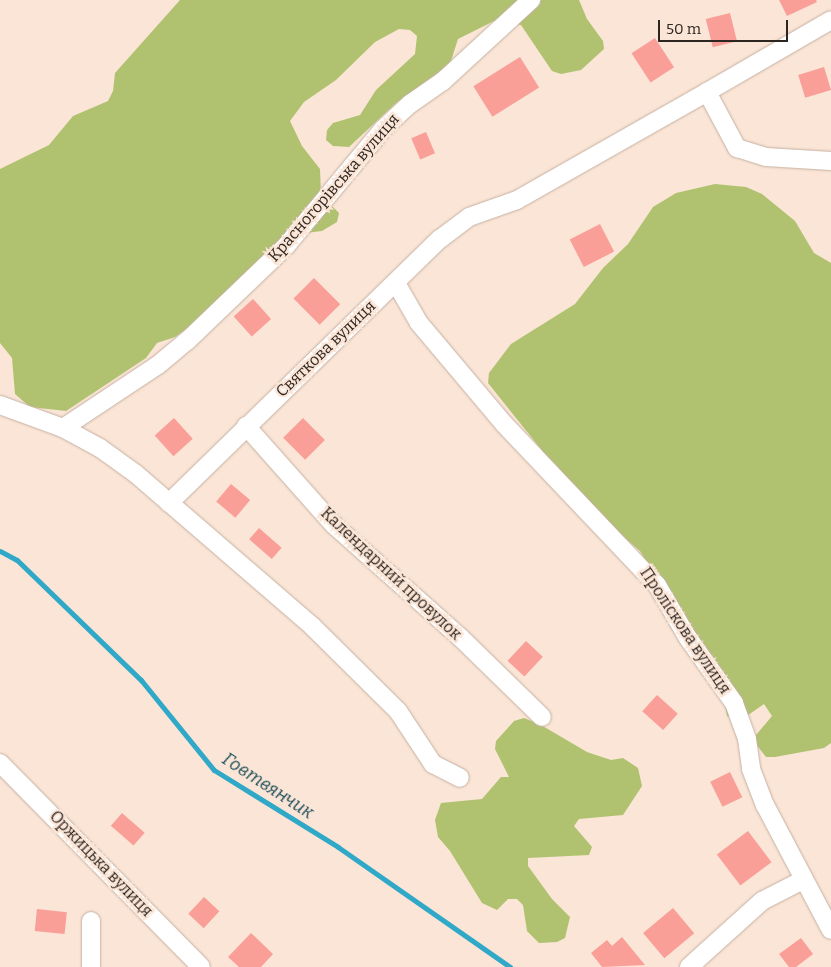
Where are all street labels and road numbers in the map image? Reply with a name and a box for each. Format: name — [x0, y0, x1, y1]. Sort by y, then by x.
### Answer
street label: Красногорівська вулиця — [264, 110, 404, 266]
street label: Святкова вулиця — [272, 297, 380, 401]
street label: Календарний провулок — [317, 504, 465, 644]
street label: Проліскова вулиця — [636, 564, 734, 698]
street label: Оржицька вулиця — [45, 807, 157, 921]

